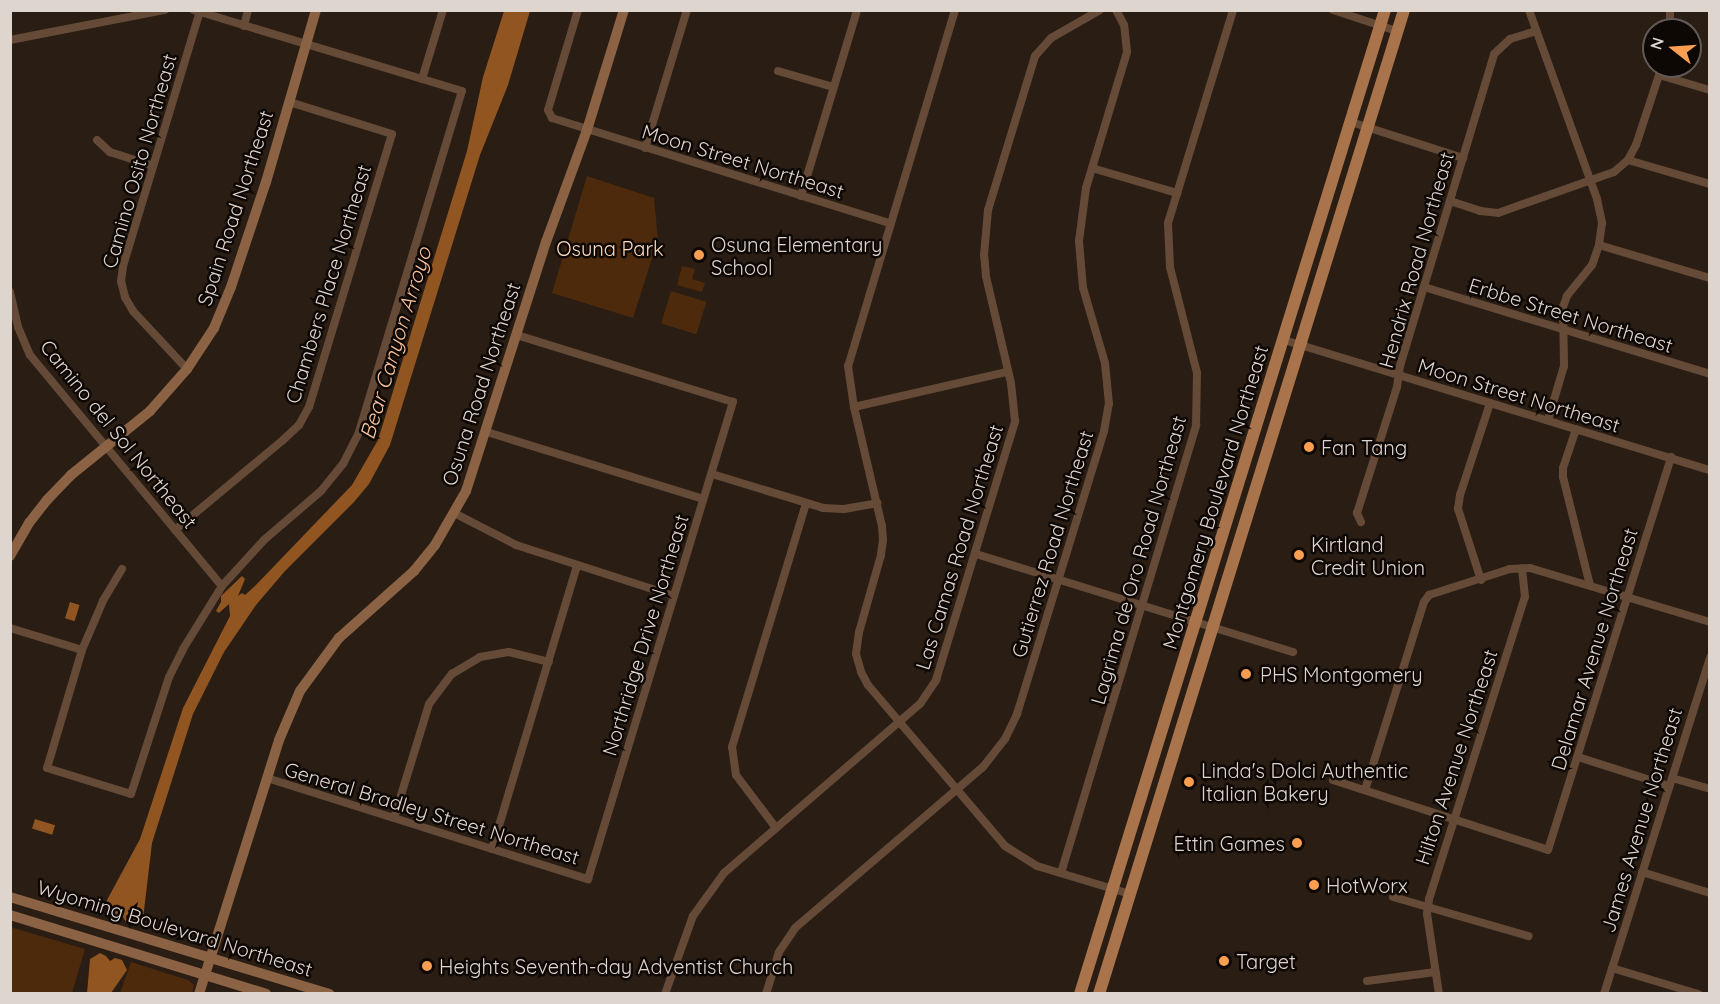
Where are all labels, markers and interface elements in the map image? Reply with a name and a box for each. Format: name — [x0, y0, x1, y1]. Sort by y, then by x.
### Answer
north arrow — [1642, 18, 1702, 78]
text: N — [1645, 35, 1668, 52]
street label: Camino Osito Northeast — [97, 51, 181, 271]
street label: Spain Road Northeast — [192, 107, 278, 309]
street label: Moon Street Northeast — [639, 119, 847, 203]
street label: Hendrix Road Northeast — [1374, 149, 1458, 371]
street label: Chambers Place Northeast — [280, 162, 376, 406]
place label: Osuna Elementary School — [711, 232, 882, 279]
park label: Osuna Park — [556, 236, 664, 260]
water label: Bear Canyon Arroyo — [354, 244, 436, 442]
marker: Osuna Elementary School — [692, 248, 706, 262]
street label: Erbbe Street Northeast — [1466, 272, 1676, 358]
street label: Osuna Road Northeast — [437, 279, 525, 489]
street label: Camino del Sol Northeast — [35, 335, 203, 533]
street label: Montgomery Boulevard Northeast — [1157, 342, 1273, 652]
street label: Moon Street Northeast — [1415, 353, 1623, 437]
street label: Lagrima de Oro Road Northeast — [1085, 413, 1191, 707]
street label: Las Camas Road Northeast — [910, 421, 1008, 673]
street label: Gutierrez Road Northeast — [1006, 428, 1098, 660]
place label: Fan Tang — [1321, 435, 1407, 459]
marker: Fan Tang — [1302, 440, 1316, 454]
street label: Northridge Drive Northeast — [597, 511, 693, 759]
street label: Delamar Avenue Northeast — [1546, 525, 1642, 773]
place label: Kirtland Credit Union — [1311, 532, 1425, 579]
marker: Kirtland Credit Union — [1292, 548, 1306, 562]
street label: Hilton Avenue Northeast — [1410, 646, 1502, 868]
place label: PHS Montgomery — [1260, 662, 1423, 686]
marker: PHS Montgomery — [1237, 665, 1255, 683]
street label: James Avenue Northeast — [1595, 705, 1687, 935]
street label: General Bradley Street Northeast — [282, 757, 582, 869]
place label: Linda's Dolci Authentic Italian Bakery — [1201, 759, 1408, 806]
marker: Linda's Dolci Authentic Italian Bakery — [1182, 775, 1196, 789]
place label: Ettin Games — [1174, 831, 1285, 855]
marker: Ettin Games — [1290, 836, 1304, 850]
place label: HotWorx — [1326, 873, 1408, 897]
street label: Wyoming Boulevard Northeast — [35, 875, 315, 981]
marker: HotWorx — [1307, 878, 1321, 892]
place label: Target — [1236, 949, 1296, 973]
place label: Heights Seventh-day Adventist Church — [439, 954, 793, 978]
marker: Target — [1217, 954, 1231, 968]
marker: Heights Seventh-day Adventist Church — [420, 959, 434, 973]

